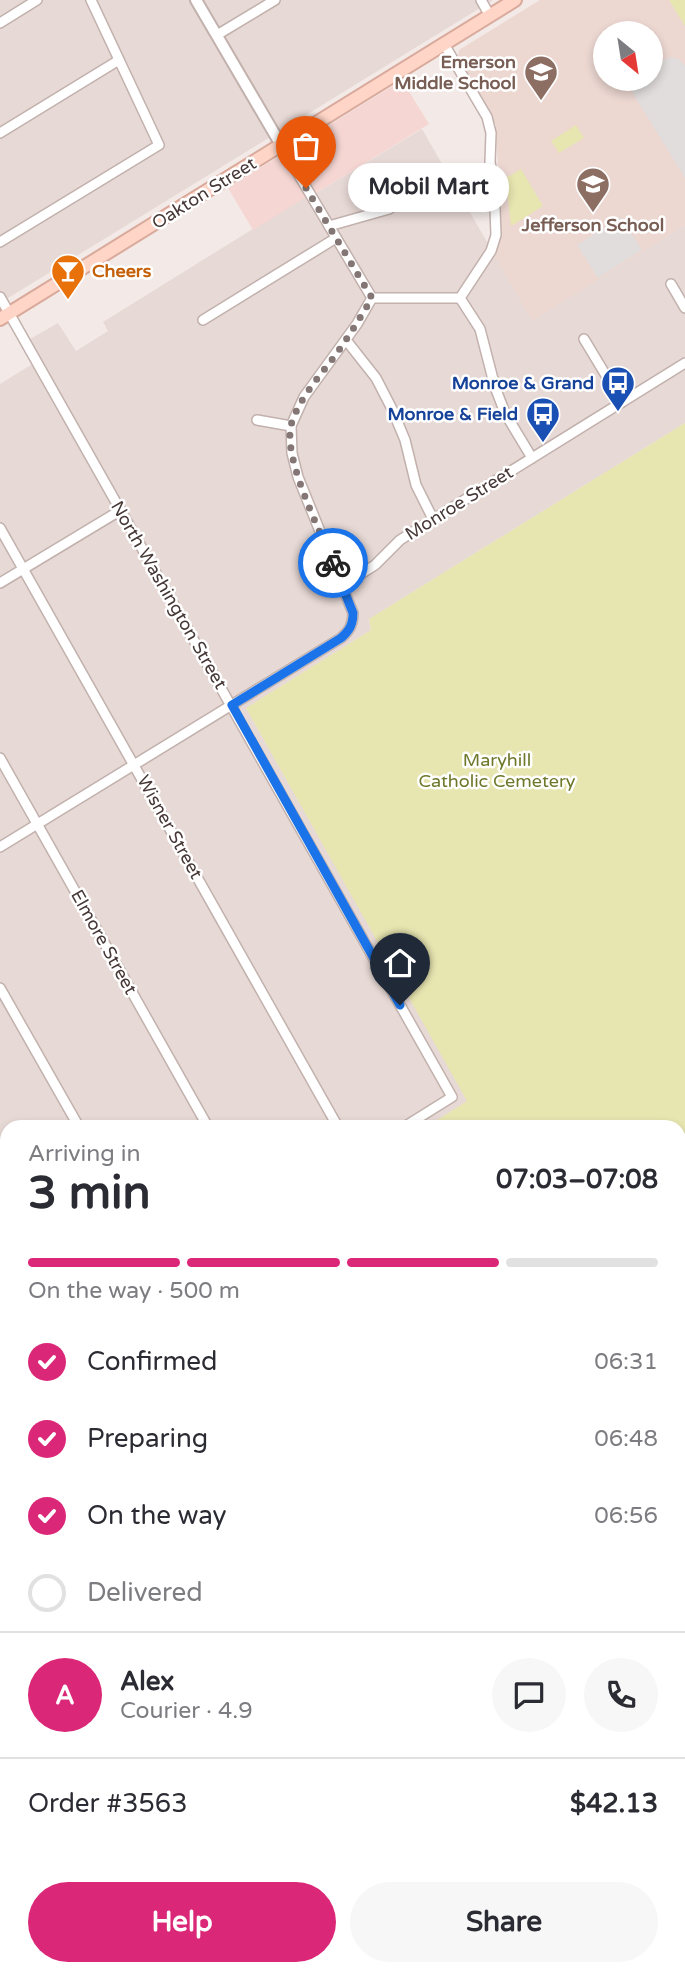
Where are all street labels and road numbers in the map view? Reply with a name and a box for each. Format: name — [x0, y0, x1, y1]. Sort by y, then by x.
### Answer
street label: Oakton Street — [148, 152, 260, 234]
street label: Monroe Street — [401, 461, 517, 545]
street label: North Washington Street — [106, 497, 232, 693]
street label: Wisner Street — [132, 771, 208, 883]
street label: Elmore Street — [66, 886, 142, 998]

